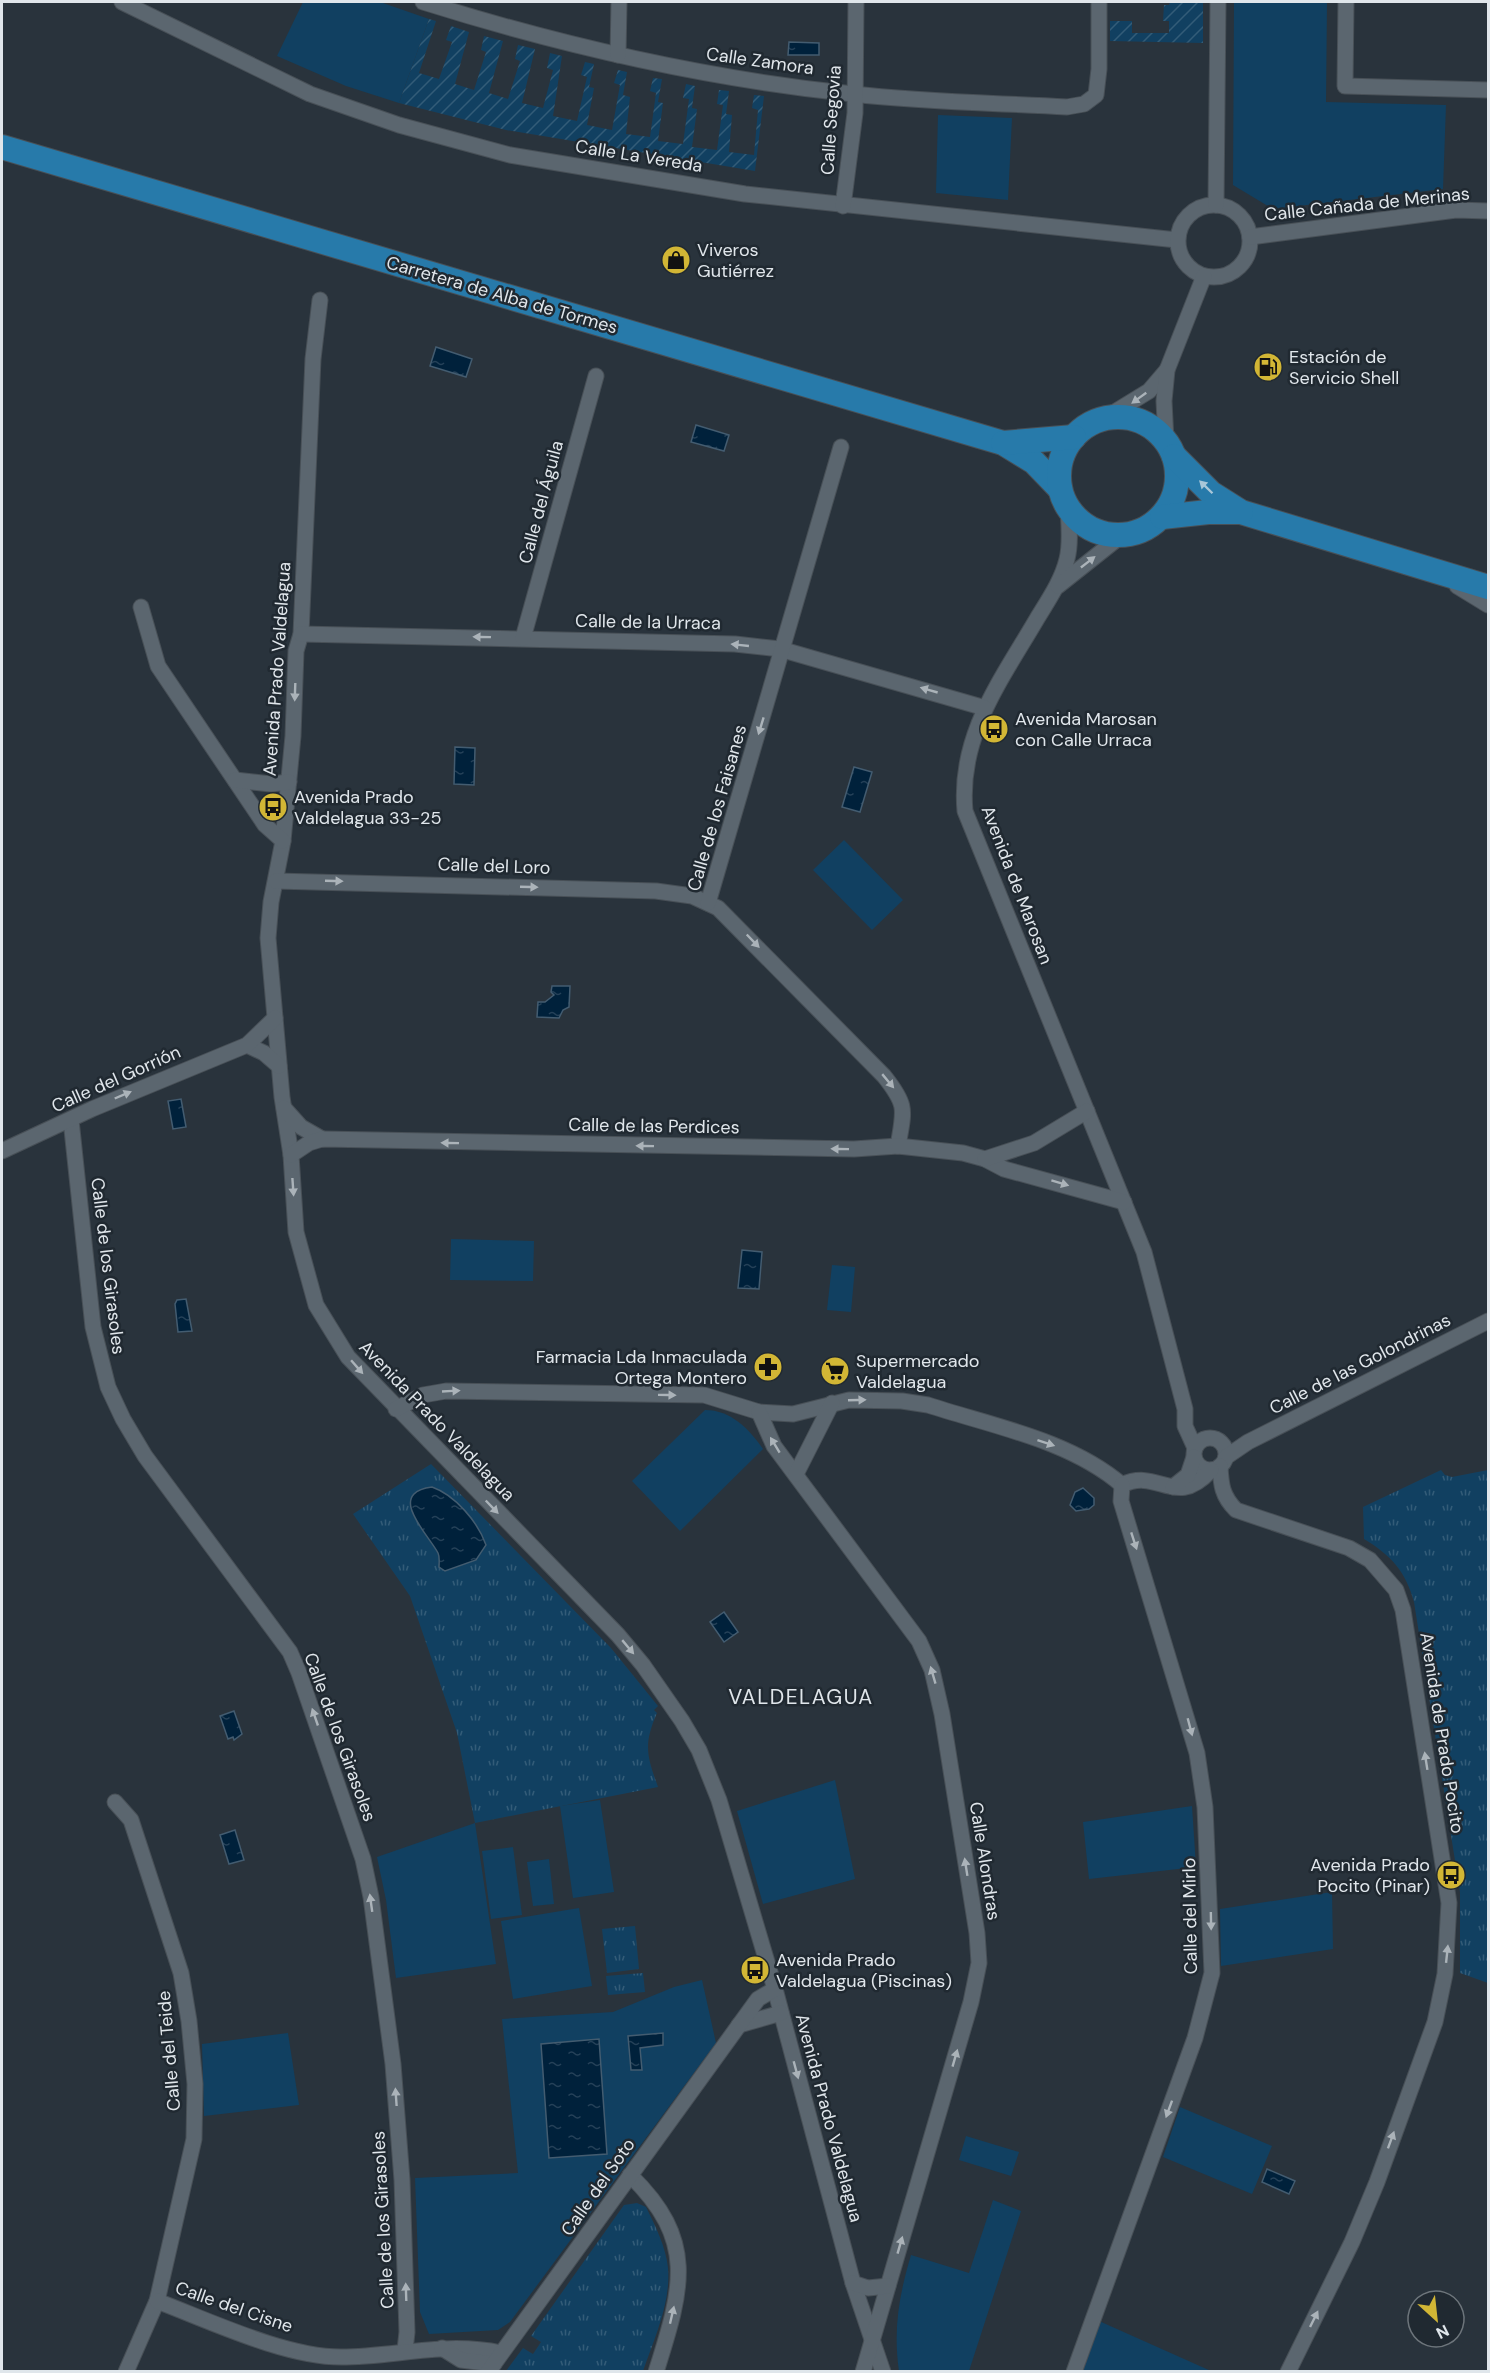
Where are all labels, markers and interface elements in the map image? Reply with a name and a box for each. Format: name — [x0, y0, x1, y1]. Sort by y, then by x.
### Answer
street label: Calle Zamora — [705, 42, 815, 80]
street label: Calle Segovia — [815, 64, 847, 176]
street label: Calle La Vereda — [574, 134, 704, 178]
street label: Calle Cañada de Merinas — [1263, 181, 1471, 227]
place label: Viveros Gutiérrez — [697, 238, 774, 283]
shop icon: Viveros Gutiérrez — [660, 244, 692, 276]
street label: Carretera de Alba de Tormes — [384, 250, 620, 340]
place label: Estación de Servicio Shell — [1289, 345, 1399, 390]
fuel station icon: Estación de Servicio Shell — [1252, 351, 1284, 383]
one-way arrow — [1132, 392, 1148, 404]
street label: Calle del Águila — [513, 438, 569, 566]
one-way arrow — [1198, 480, 1213, 494]
one-way arrow — [1080, 555, 1096, 568]
street label: Avenida Prado Valdelagua — [258, 561, 296, 777]
street label: Calle de la Urraca — [575, 609, 721, 635]
one-way arrow — [473, 633, 492, 642]
one-way arrow — [730, 640, 749, 650]
one-way arrow — [290, 682, 299, 701]
one-way arrow — [920, 685, 938, 694]
place label: Avenida Marosan con Calle Urraca — [1015, 707, 1157, 752]
bus stop icon: Avenida Marosan con Calle Urraca — [978, 713, 1010, 745]
one-way arrow — [756, 717, 765, 735]
street label: Calle de los Faisanes — [682, 722, 752, 894]
place label: Avenida Prado Valdelagua 33-25 — [294, 785, 441, 830]
bus stop icon: Avenida Prado Valdelagua 33-25 — [257, 791, 289, 823]
street label: Avenida de Marosan — [976, 802, 1058, 968]
street label: Calle del Loro — [437, 852, 551, 880]
one-way arrow — [325, 876, 344, 885]
one-way arrow — [520, 882, 539, 891]
one-way arrow — [745, 933, 759, 947]
street label: Calle del Gorrión — [48, 1040, 184, 1118]
one-way arrow — [881, 1073, 894, 1088]
one-way arrow — [115, 1090, 133, 1100]
street label: Calle de las Perdices — [568, 1113, 740, 1139]
one-way arrow — [440, 1138, 459, 1147]
one-way arrow — [635, 1141, 654, 1150]
one-way arrow — [830, 1144, 849, 1154]
street label: Calle de los Girasoles — [85, 1176, 131, 1356]
one-way arrow — [288, 1178, 298, 1197]
one-way arrow — [1051, 1179, 1069, 1188]
street label: Calle de las Golondrinas — [1265, 1308, 1455, 1420]
street label: Avenida Prado Valdelagua — [354, 1335, 520, 1507]
place label: Farmacia Lda Inmaculada Ortega Montero — [536, 1345, 747, 1390]
place label: Supermercado Valdelagua — [856, 1349, 980, 1394]
pharmacy icon: Farmacia Lda Inmaculada Ortega Montero — [752, 1351, 784, 1383]
supermarket icon: Supermercado Valdelagua — [819, 1355, 851, 1387]
one-way arrow — [350, 1359, 363, 1375]
one-way arrow — [442, 1386, 461, 1396]
one-way arrow — [657, 1390, 676, 1400]
one-way arrow — [848, 1396, 867, 1405]
one-way arrow — [770, 1436, 780, 1453]
one-way arrow — [1037, 1439, 1055, 1448]
one-way arrow — [485, 1500, 499, 1514]
one-way arrow — [1130, 1532, 1139, 1550]
street label: Avenida de Prado Pocito — [1414, 1631, 1470, 1835]
one-way arrow — [621, 1639, 634, 1654]
street label: Calle de los Girasoles — [298, 1649, 382, 1825]
one-way arrow — [927, 1666, 937, 1684]
district label: VALDELAGUA — [728, 1683, 874, 1711]
one-way arrow — [309, 1708, 319, 1726]
one-way arrow — [1186, 1718, 1196, 1737]
one-way arrow — [1421, 1752, 1430, 1771]
street label: Calle Alondras — [964, 1800, 1006, 1922]
place label: Avenida Prado Pocito (Pinar) — [1310, 1853, 1430, 1898]
street label: Calle del Mirlo — [1177, 1857, 1203, 1975]
one-way arrow — [962, 1858, 971, 1877]
bus stop icon: Avenida Prado Pocito (Pinar) — [1435, 1859, 1467, 1891]
one-way arrow — [367, 1894, 376, 1913]
one-way arrow — [1206, 1911, 1215, 1930]
one-way arrow — [1442, 1945, 1452, 1964]
place label: Avenida Prado Valdelagua (Piscinas) — [776, 1948, 952, 1993]
bus stop icon: Avenida Prado Valdelagua (Piscinas) — [739, 1954, 771, 1986]
street label: Calle del Teide — [152, 1990, 186, 2112]
street label: Avenida Prado Valdelagua — [790, 2011, 868, 2225]
one-way arrow — [950, 2049, 960, 2067]
one-way arrow — [791, 2061, 801, 2079]
one-way arrow — [391, 2087, 401, 2106]
one-way arrow — [1164, 2100, 1174, 2118]
street label: Calle de los Girasoles — [366, 2131, 400, 2309]
one-way arrow — [1387, 2131, 1397, 2149]
street label: Calle del Soto — [555, 2133, 641, 2241]
one-way arrow — [896, 2236, 905, 2254]
street label: Calle del Cisne — [172, 2276, 296, 2338]
one-way arrow — [401, 2282, 410, 2301]
north arrow — [1406, 2289, 1466, 2349]
one-way arrow — [667, 2306, 677, 2324]
one-way arrow — [1309, 2311, 1319, 2328]
text: N — [1433, 2320, 1453, 2344]

